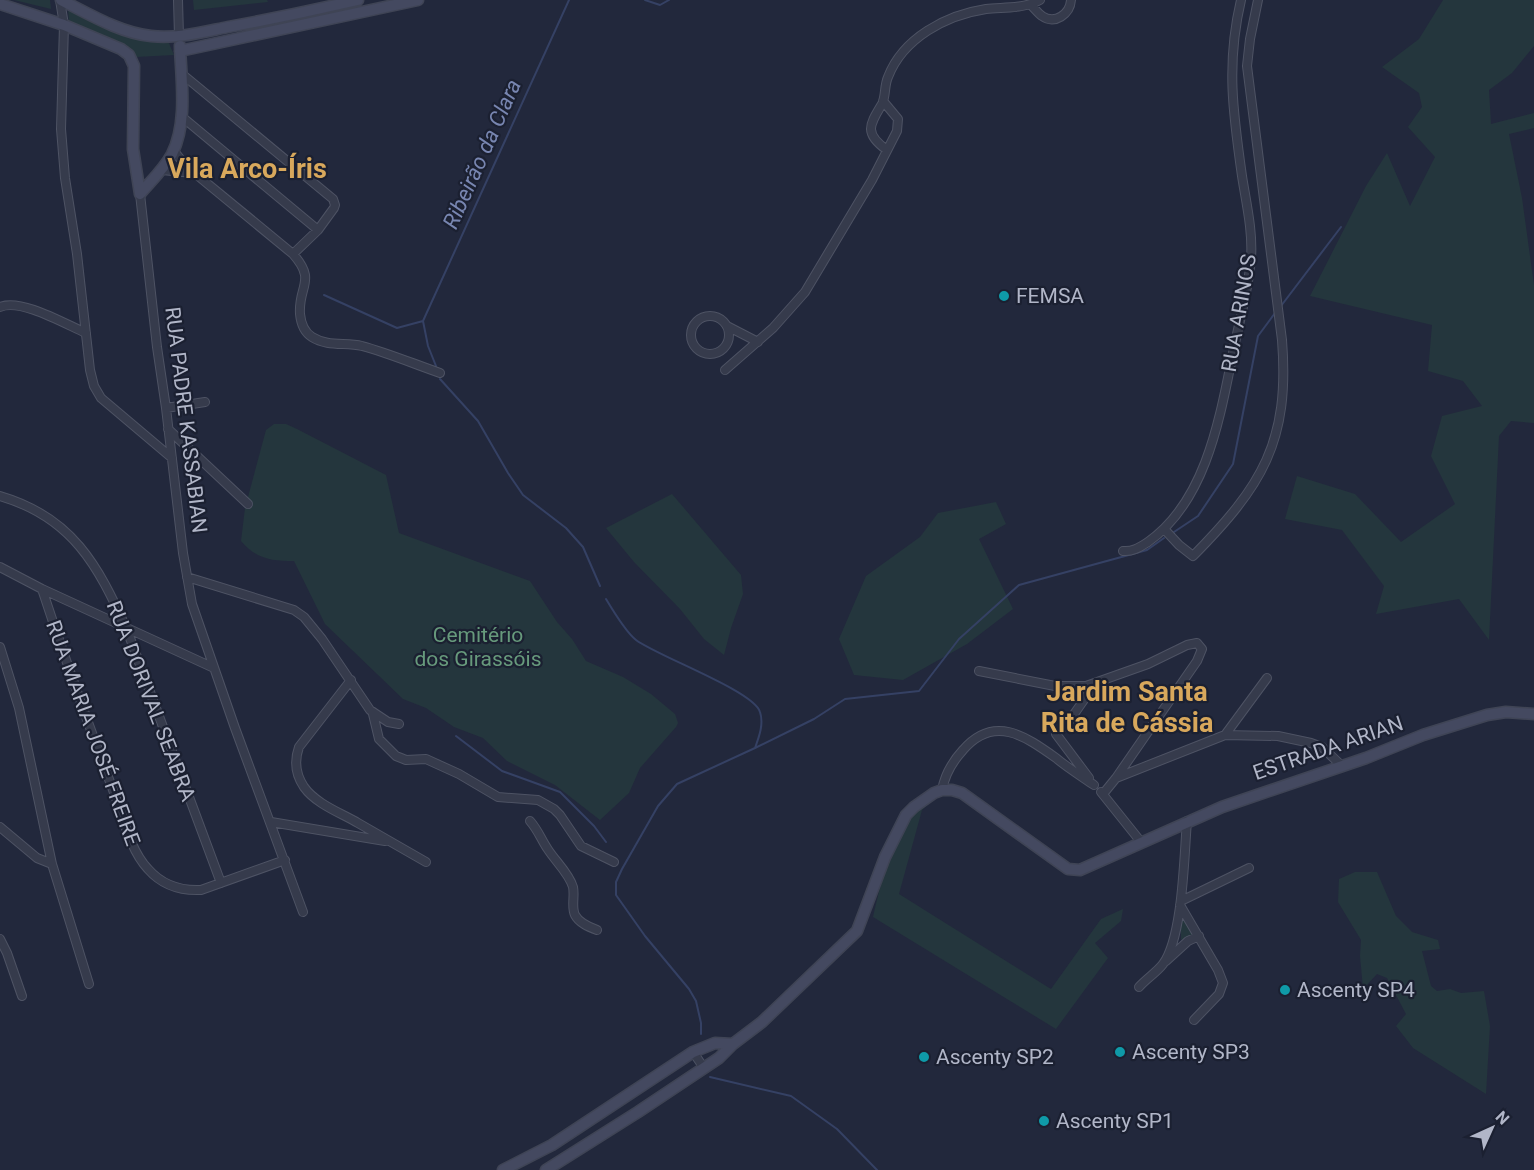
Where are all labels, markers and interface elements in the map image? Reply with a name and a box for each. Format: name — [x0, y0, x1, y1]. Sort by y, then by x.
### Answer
water label: Ribeirão da Clara — [438, 75, 526, 233]
district label: Vila Arco-Íris — [167, 152, 327, 185]
street label: RUA ARINOS — [1217, 252, 1261, 374]
place label: FEMSA — [1016, 284, 1084, 308]
marker: FEMSA — [997, 289, 1011, 303]
street label: RUA PADRE KASSABIAN — [160, 305, 212, 535]
street label: RUA DORIVAL SEABRA — [102, 597, 200, 805]
street label: RUA MARIA JOSÉ FREIRE — [41, 617, 145, 849]
park label: Cemitério dos Girassóis — [414, 623, 542, 671]
district label: Jardim Santa Rita de Cássia — [1041, 676, 1213, 739]
street label: ESTRADA ARIAN — [1250, 711, 1406, 785]
place label: Ascenty SP4 — [1297, 978, 1415, 1002]
marker: Ascenty SP4 — [1278, 983, 1292, 997]
place label: Ascenty SP3 — [1132, 1040, 1250, 1064]
place label: Ascenty SP2 — [936, 1045, 1054, 1069]
marker: Ascenty SP3 — [1113, 1045, 1127, 1059]
marker: Ascenty SP2 — [917, 1050, 931, 1064]
north arrow — [1462, 1098, 1522, 1158]
text: N — [1492, 1107, 1513, 1128]
place label: Ascenty SP1 — [1056, 1109, 1174, 1133]
marker: Ascenty SP1 — [1037, 1114, 1051, 1128]

